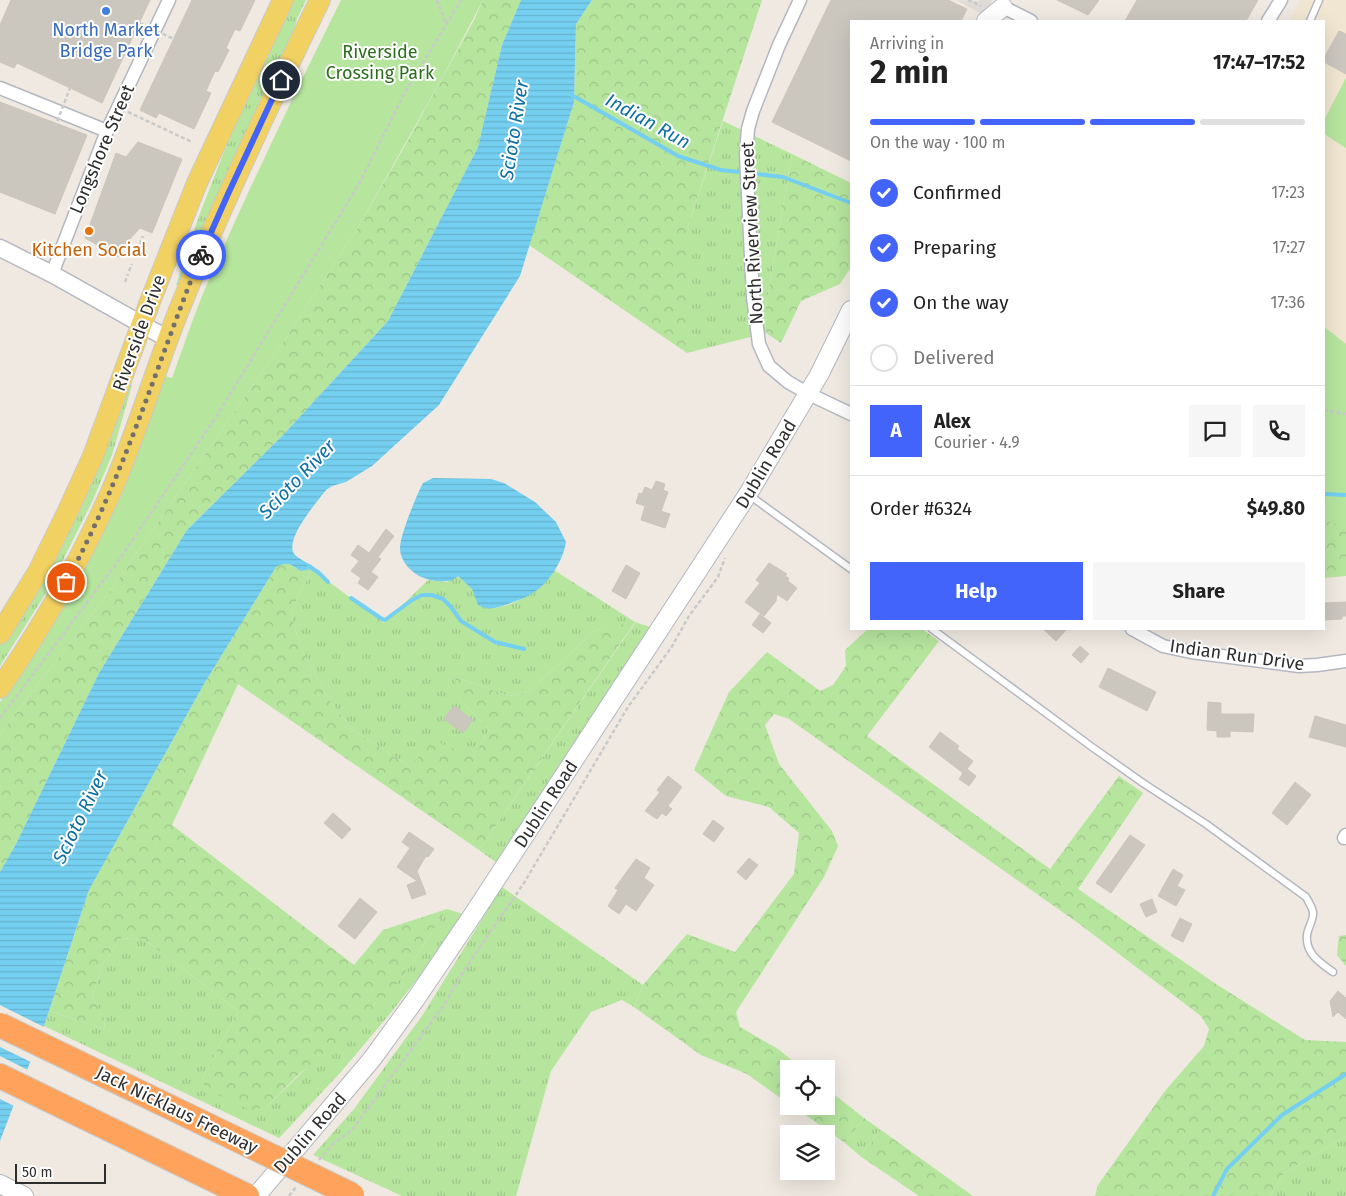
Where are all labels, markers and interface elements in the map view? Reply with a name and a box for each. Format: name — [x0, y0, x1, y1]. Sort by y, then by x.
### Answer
marker: North Market Bridge Park — [100, 5, 112, 17]
place label: North Market Bridge Park — [52, 19, 160, 62]
text: Arriving in — [870, 34, 944, 53]
park label: Riverside Crossing Park — [326, 41, 435, 84]
text: 17:47–17:52 — [1213, 51, 1305, 74]
text: 2 min — [870, 53, 949, 91]
pin — [260, 59, 302, 101]
icon: home — [267, 66, 295, 94]
water label: Scioto River — [495, 78, 533, 183]
street label: Longshore Street — [65, 81, 139, 217]
water label: Indian Run — [602, 88, 694, 154]
text: On the way · 100 m — [870, 133, 1005, 152]
street label: North Riverview Street — [736, 140, 768, 325]
icon: check — [870, 179, 898, 207]
text: Confirmed — [913, 181, 1002, 204]
text: 17:23 — [1271, 183, 1305, 202]
marker: Kitchen Social — [83, 225, 95, 237]
courier — [176, 230, 226, 280]
icon: check — [870, 234, 898, 262]
text: Preparing — [913, 236, 996, 259]
text: 17:27 — [1272, 238, 1305, 257]
place label: Kitchen Social — [31, 239, 147, 261]
icon: bike — [187, 241, 215, 269]
street label: Riverside Drive — [108, 272, 170, 394]
icon: check — [870, 289, 898, 317]
text: On the way — [913, 291, 1009, 314]
text: 17:36 — [1270, 293, 1305, 312]
text: Delivered — [913, 346, 995, 369]
button: chat — [1189, 405, 1241, 457]
button: phone — [1253, 405, 1305, 457]
text: Alex — [934, 410, 971, 433]
street label: Dublin Road — [731, 416, 801, 512]
text: A — [890, 419, 902, 442]
text: Courier · 4.9 — [934, 433, 1020, 452]
water label: Scioto River — [253, 434, 341, 524]
text: Order #6324 — [870, 497, 972, 520]
text: $49.80 — [1247, 497, 1305, 520]
pin — [45, 561, 87, 603]
button: Help — [870, 562, 1083, 620]
button: Share — [1093, 562, 1305, 620]
icon: bag — [52, 568, 80, 596]
street label: Indian Run Drive — [1168, 635, 1306, 675]
street label: Dublin Road — [510, 756, 582, 852]
water label: Scioto River — [47, 766, 113, 868]
map controls — [780, 1060, 835, 1180]
button: locate — [780, 1060, 835, 1115]
street label: Jack Nicklaus Freeway — [93, 1061, 261, 1159]
street label: Dublin Road — [269, 1088, 351, 1178]
button: layers — [780, 1125, 835, 1180]
scale bar — [15, 1161, 106, 1184]
text: 50 m — [22, 1164, 53, 1181]

